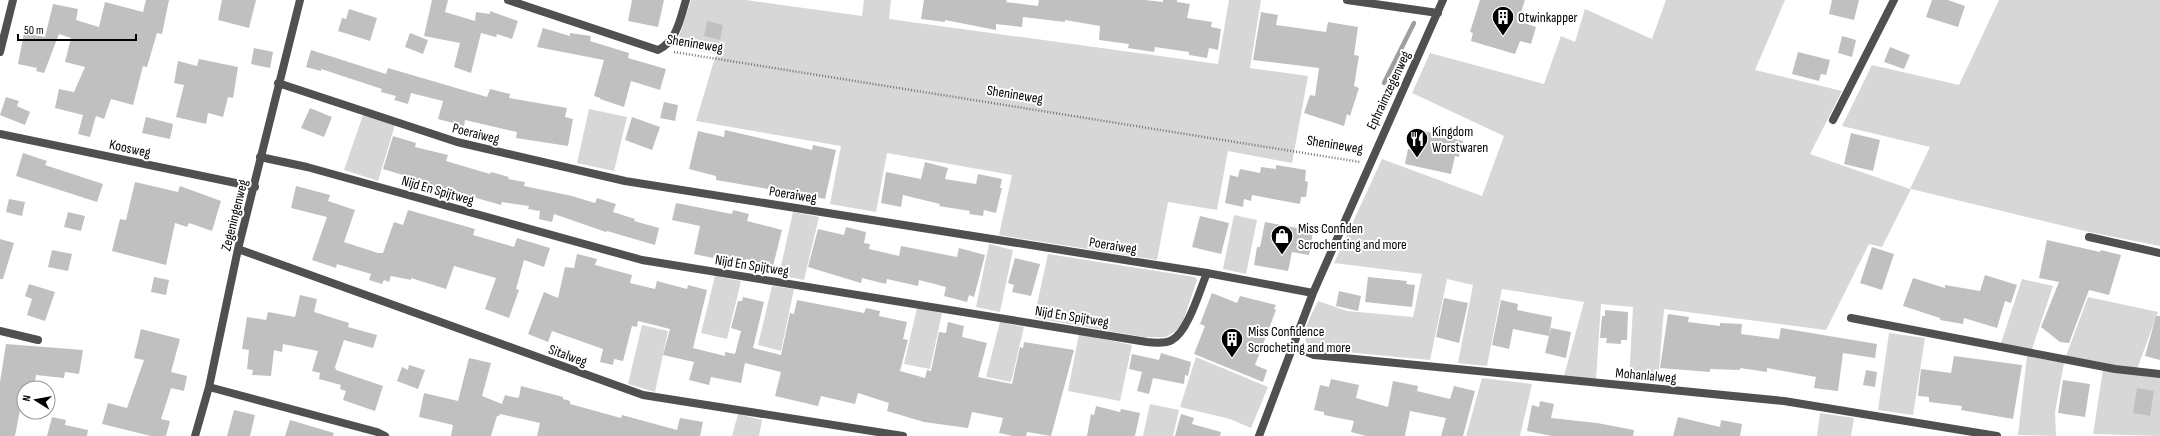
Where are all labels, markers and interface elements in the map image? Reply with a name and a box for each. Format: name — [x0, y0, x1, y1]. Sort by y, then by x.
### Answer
building icon: Otwinkapper — [1490, 4, 1516, 37]
place label: Otwinkapper — [1518, 9, 1578, 26]
scale bar — [18, 16, 136, 42]
text: 50 m — [24, 23, 44, 38]
street label: Shenineweg — [666, 31, 725, 56]
street label: Ephraimzegenweg — [1363, 48, 1414, 132]
street label: Shenineweg — [986, 82, 1045, 107]
street label: Poeraiweg — [450, 119, 502, 148]
place label: Kingdom Worstwaren — [1432, 123, 1488, 156]
restaurant icon: Kingdom Worstwaren — [1404, 126, 1430, 159]
street label: Shenineweg — [1306, 132, 1365, 157]
street label: Koosweg — [108, 136, 152, 161]
street label: Nijd En Spijtweg — [400, 172, 476, 209]
street label: Zegeningenweg — [217, 177, 252, 253]
street label: Poeraiweg — [768, 182, 818, 207]
place label: Miss Confiden Scrochenting and more — [1298, 220, 1407, 253]
shop icon: Miss Confiden Scrochenting and more — [1269, 223, 1295, 256]
street label: Poeraiweg — [1088, 233, 1138, 258]
street label: Nijd En Spijtweg — [714, 251, 790, 280]
street label: Nijd En Spijtweg — [1034, 302, 1110, 331]
place label: Miss Confidence Scrocheting and more — [1248, 323, 1351, 356]
building icon: Miss Confidence Scrocheting and more — [1219, 326, 1245, 359]
street label: Sitalweg — [546, 341, 590, 370]
street label: Mohanlalweg — [1615, 364, 1678, 387]
north arrow — [16, 380, 56, 420]
text: N — [20, 394, 34, 402]

